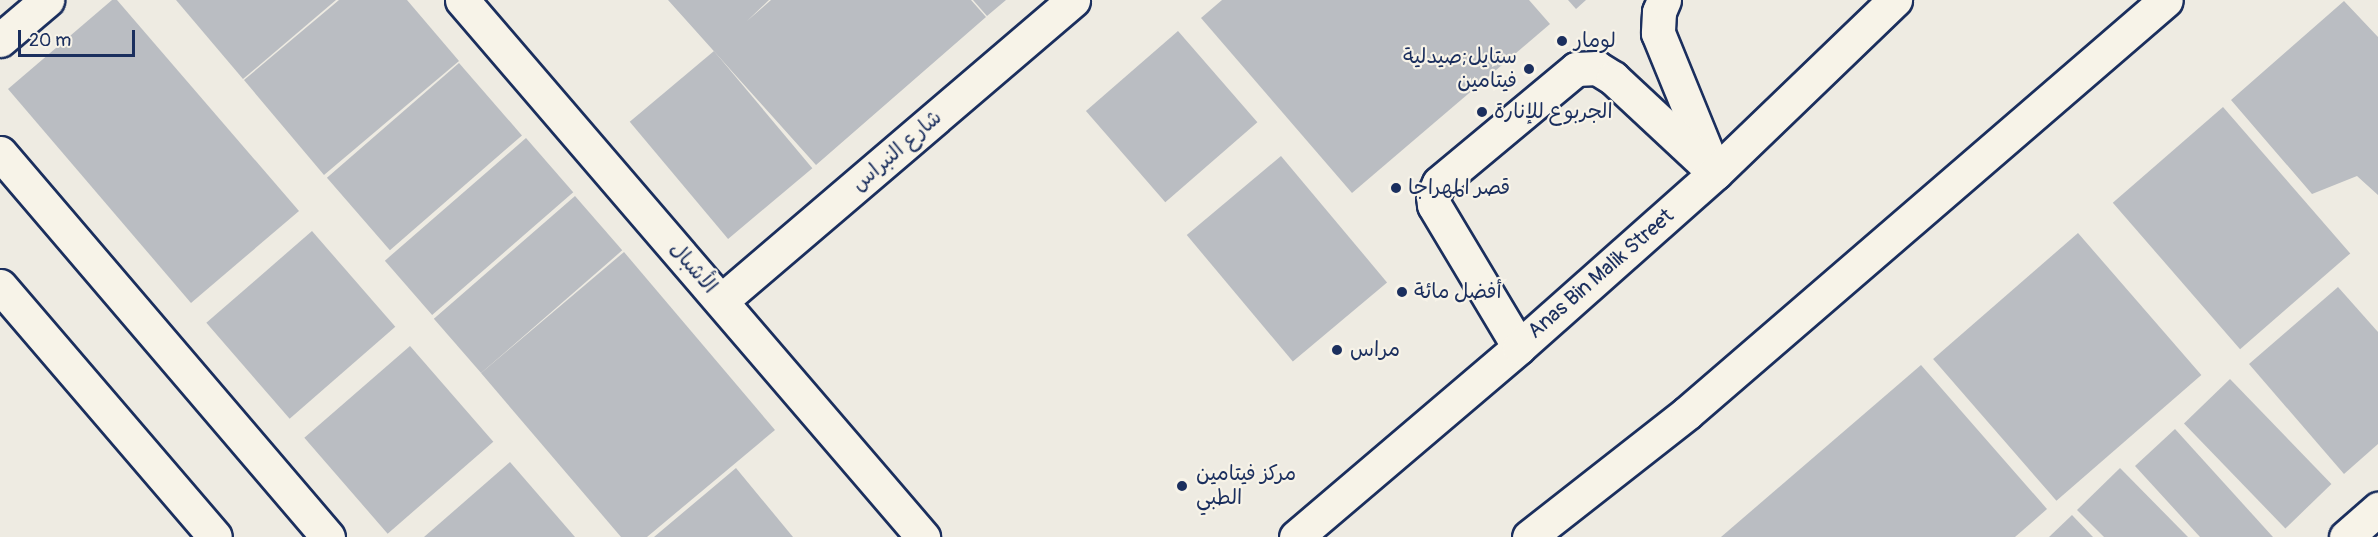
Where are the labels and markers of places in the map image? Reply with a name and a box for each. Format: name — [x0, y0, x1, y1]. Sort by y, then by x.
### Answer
place label: لومار — [1574, 28, 1616, 54]
marker: لومار — [1555, 34, 1569, 48]
place label: ستايل;صيدلية فيتامين — [1403, 44, 1517, 94]
marker: ستايل;صيدلية فيتامين — [1522, 62, 1536, 76]
place label: الجربوع للإنارة — [1494, 99, 1613, 125]
marker: الجربوع للإنارة — [1475, 105, 1489, 119]
place label: قصر المهراجا — [1408, 175, 1510, 201]
marker: قصر المهراجا — [1389, 181, 1403, 195]
place label: أفضل مائة — [1414, 279, 1502, 305]
marker: أفضل مائة — [1395, 285, 1409, 299]
place label: مراس — [1350, 337, 1400, 363]
marker: مراس — [1328, 341, 1346, 359]
place label: مركز فيتامين الطبي — [1196, 461, 1296, 511]
marker: مركز فيتامين الطبي — [1173, 477, 1191, 495]

